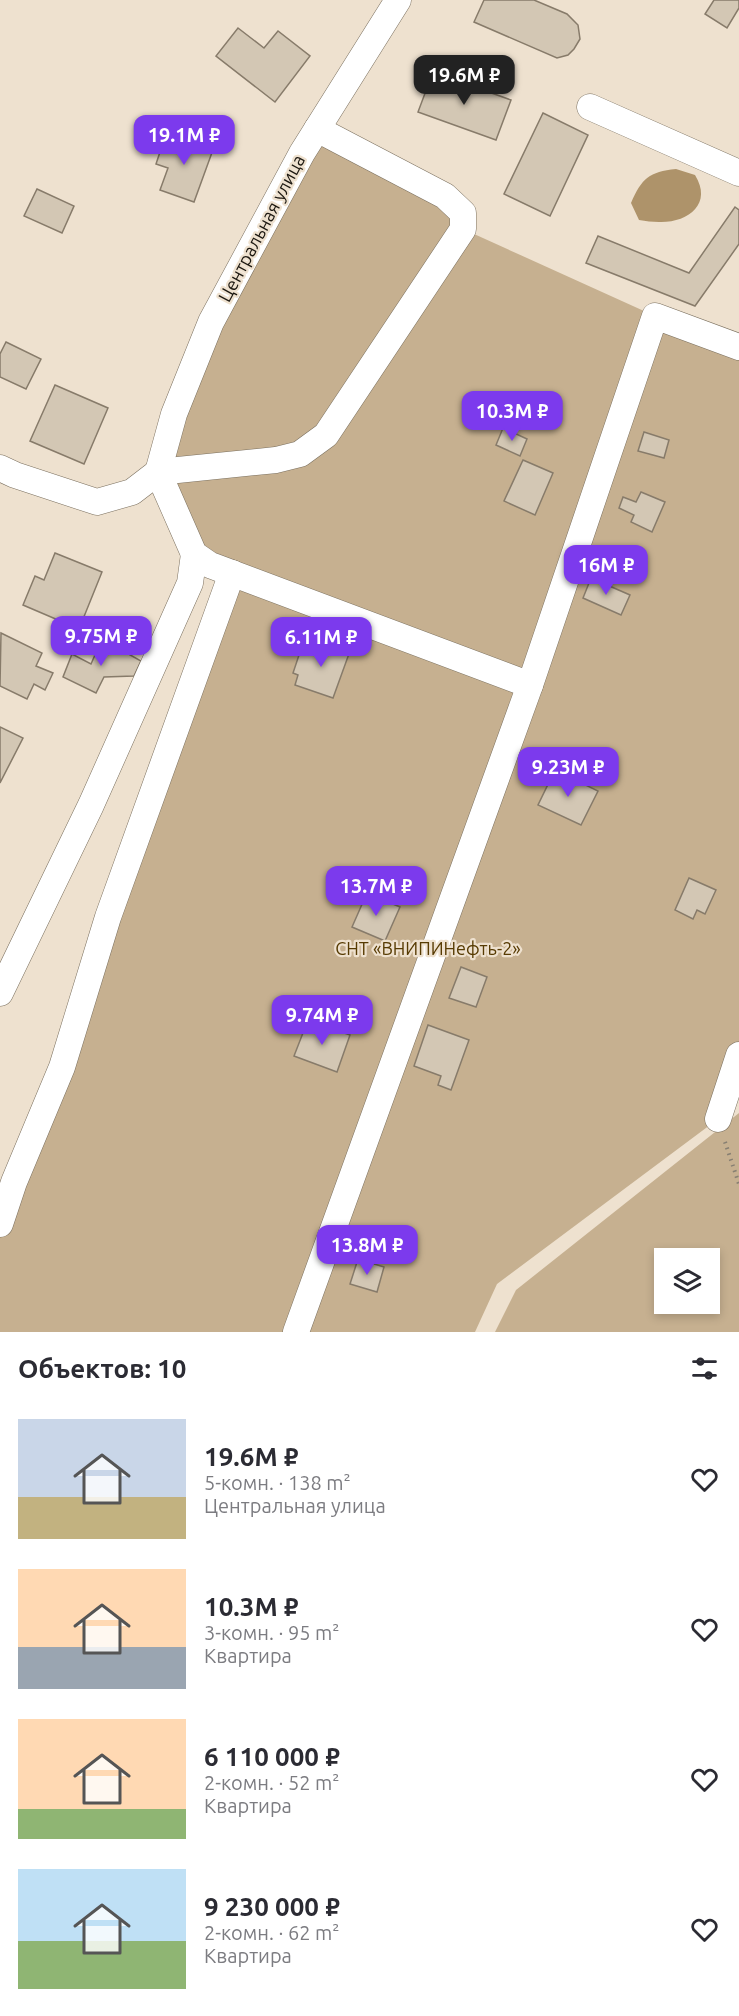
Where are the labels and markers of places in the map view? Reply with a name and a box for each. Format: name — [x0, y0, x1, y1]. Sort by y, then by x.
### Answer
pin: 19.6M ₽ — [409, 55, 519, 106]
pin: 19.1M ₽ — [129, 115, 239, 166]
pin: 10.3M ₽ — [457, 391, 567, 442]
pin: 16M ₽ — [564, 545, 648, 596]
pin: 9.75M ₽ — [46, 616, 156, 667]
pin: 6.11M ₽ — [266, 617, 376, 668]
pin: 9.23M ₽ — [513, 747, 623, 798]
pin: 13.7M ₽ — [321, 866, 431, 917]
pin: 9.74M ₽ — [267, 995, 377, 1046]
pin: 13.8M ₽ — [312, 1225, 422, 1276]

